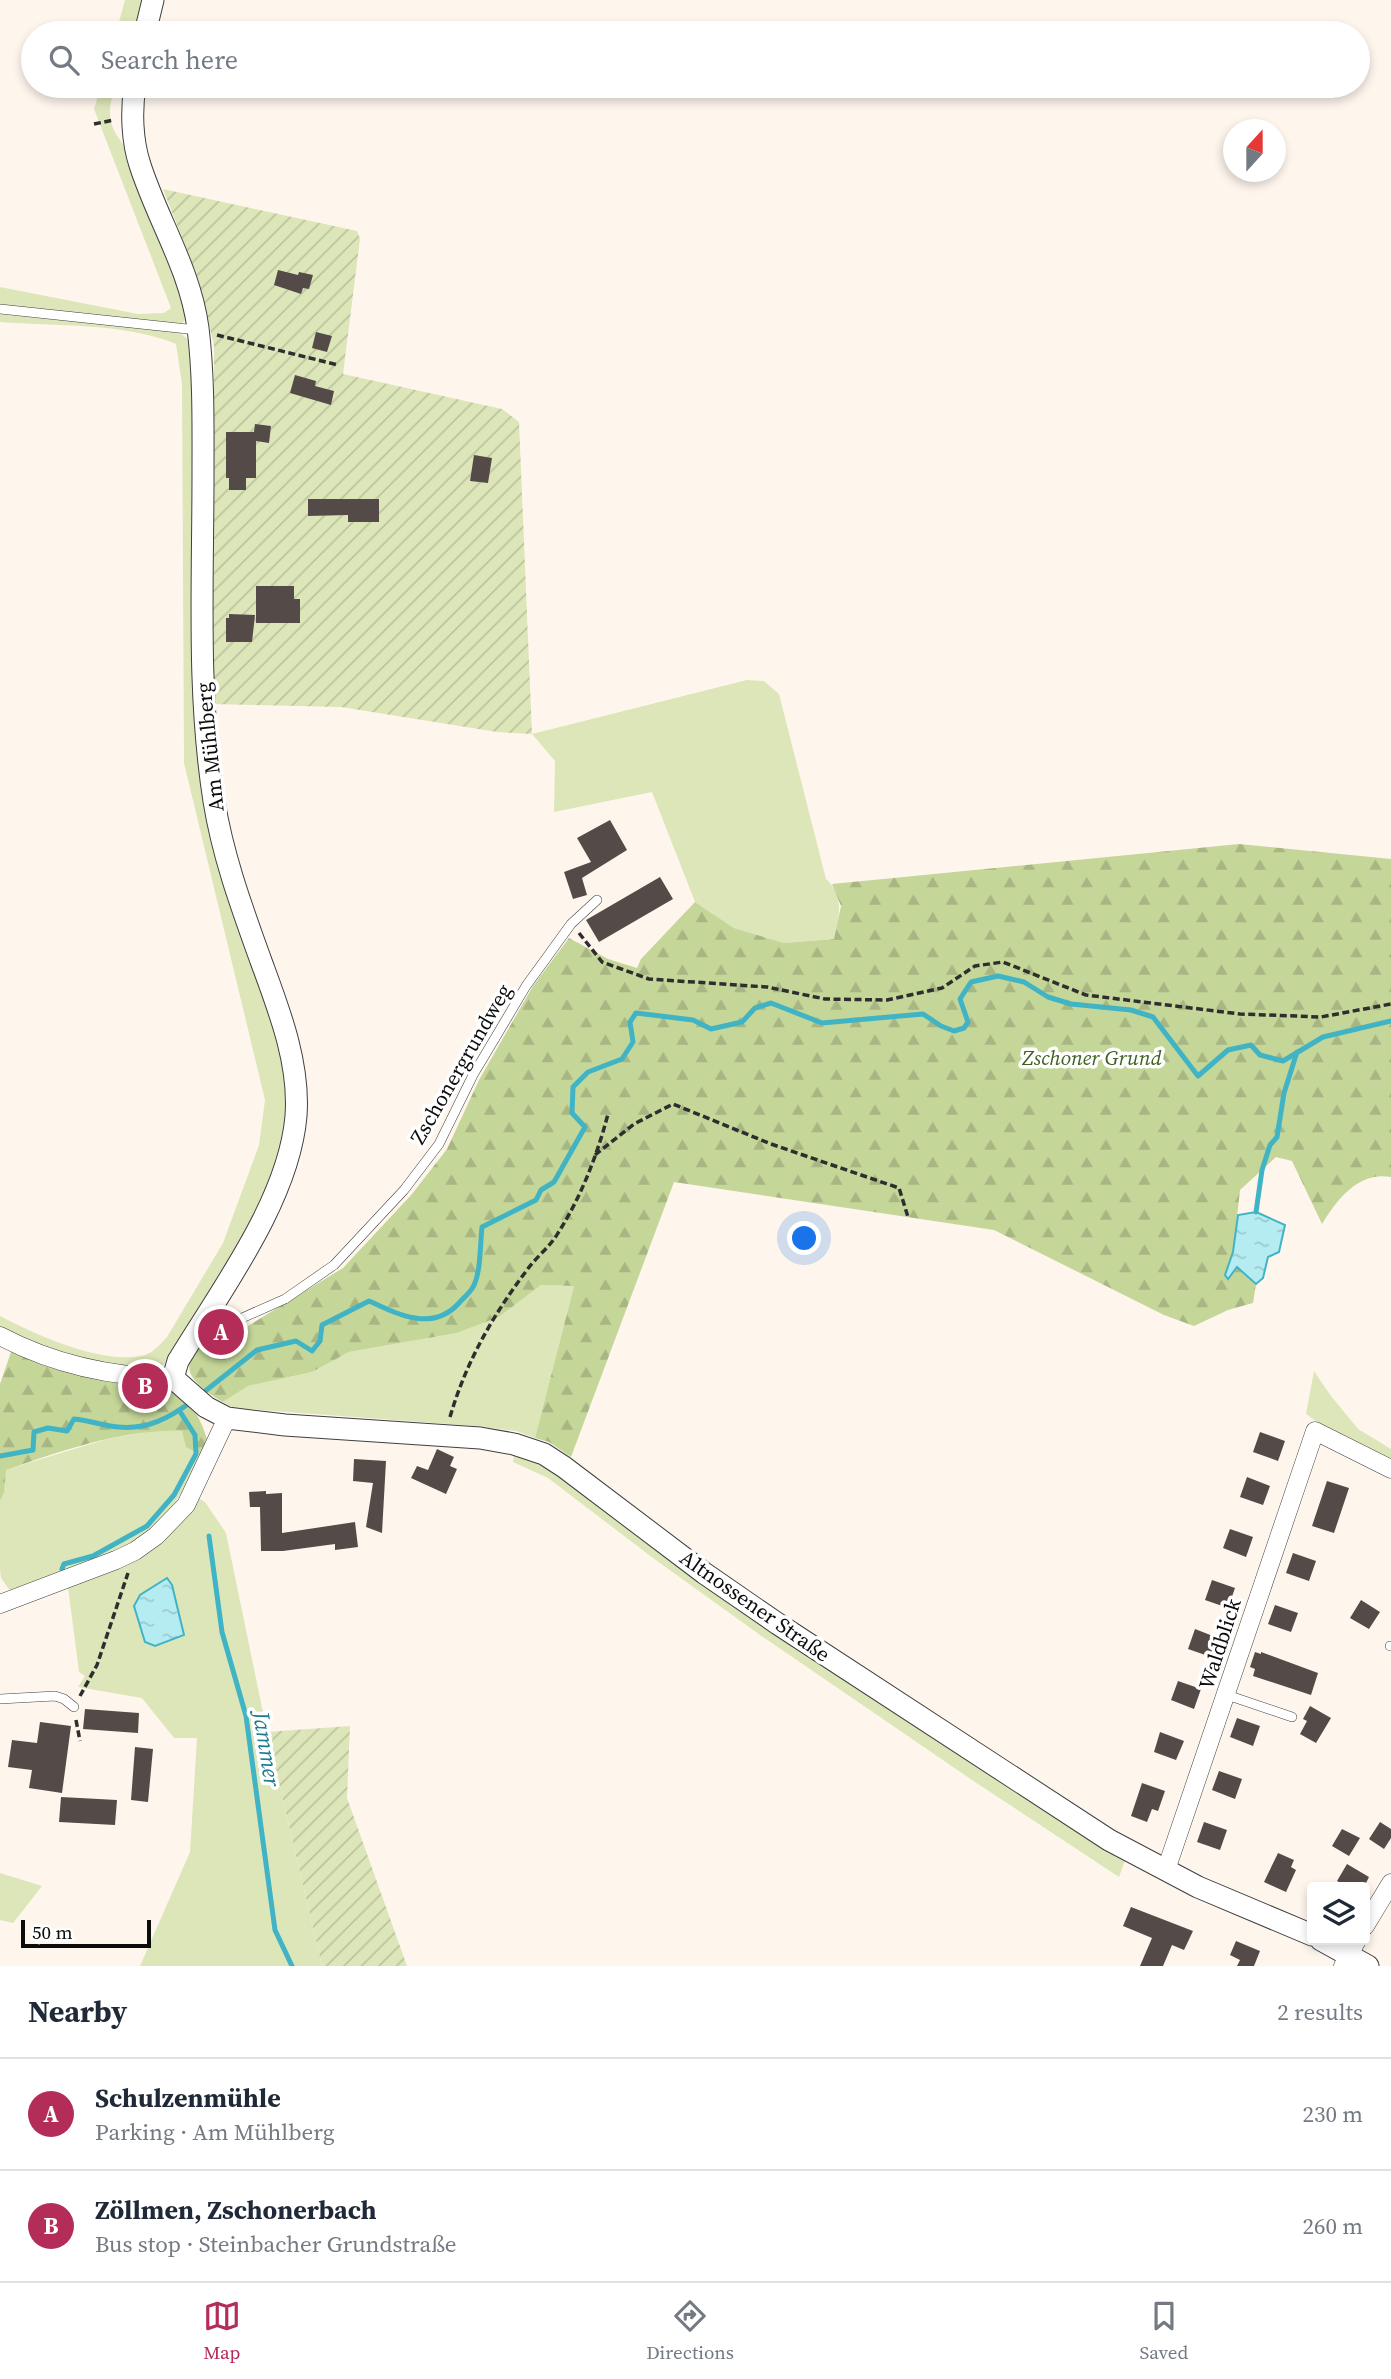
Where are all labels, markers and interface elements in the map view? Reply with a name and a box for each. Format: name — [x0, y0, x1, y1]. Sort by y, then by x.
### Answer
search box — [21, 21, 1370, 98]
icon: search — [45, 41, 83, 79]
text: Search here — [101, 42, 238, 78]
north arrow — [1223, 119, 1286, 182]
street label: Am Mühlberg — [188, 681, 231, 813]
street label: Zschonergrundweg — [403, 978, 518, 1149]
park label: Zschoner Grund — [1021, 1043, 1162, 1072]
your location — [787, 1221, 821, 1255]
pin: A — [198, 1306, 244, 1358]
pin: B — [122, 1360, 168, 1412]
street label: Altnossener Straße — [674, 1543, 836, 1668]
street label: Waldblick — [1191, 1594, 1248, 1693]
water label: Jammer — [245, 1706, 289, 1790]
map controls — [1307, 1882, 1370, 1945]
button: layers — [1307, 1882, 1370, 1945]
scale bar — [21, 1917, 150, 1949]
text: 50 m — [32, 1919, 73, 1945]
text: Nearby — [28, 1991, 127, 2032]
text: 2 results — [1277, 1996, 1363, 2028]
text: Schulzenmühle — [95, 2080, 281, 2116]
text: A — [43, 2098, 59, 2130]
text: 230 m — [1302, 2098, 1363, 2130]
text: Parking · Am Mühlberg — [95, 2116, 335, 2148]
text: Zöllmen, Zschonerbach — [95, 2192, 377, 2228]
text: B — [44, 2210, 58, 2242]
text: 260 m — [1302, 2210, 1363, 2242]
text: Bus stop · Steinbacher Grundstraße — [95, 2228, 457, 2260]
tab: Map — [203, 2297, 241, 2365]
tab: Directions — [646, 2297, 734, 2365]
tab: Saved — [1140, 2297, 1188, 2365]

